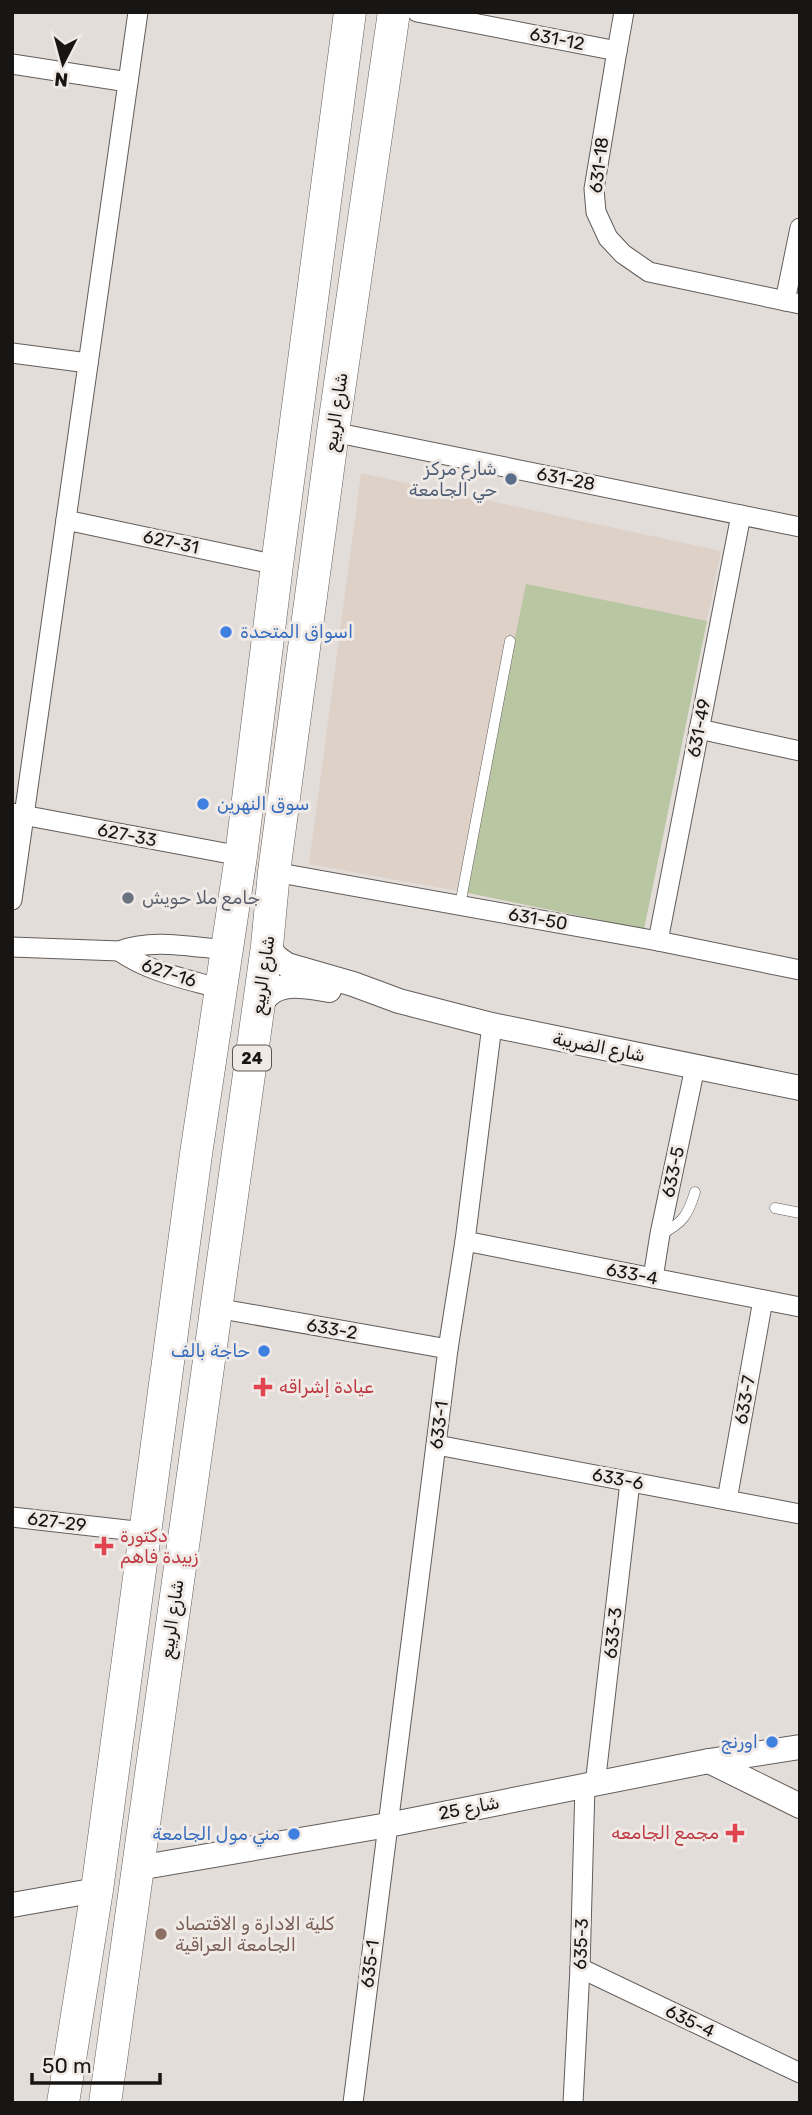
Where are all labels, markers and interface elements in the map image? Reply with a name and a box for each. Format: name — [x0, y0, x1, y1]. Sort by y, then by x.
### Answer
street label: 631-12 — [528, 23, 586, 55]
north arrow — [28, 28, 98, 98]
text: N — [53, 67, 69, 92]
street label: 631-18 — [585, 136, 613, 194]
street label: شارع الربيع — [320, 371, 354, 453]
place label: شارع مركز حي الجامعة — [409, 458, 497, 503]
street label: 631-28 — [535, 463, 597, 495]
marker: شارع مركز حي الجامعة — [503, 471, 519, 487]
street label: 627-31 — [141, 525, 201, 559]
place label: اسواق المتحدة — [240, 621, 353, 643]
marker: اسواق المتحدة — [218, 624, 234, 640]
street label: 631-49 — [683, 697, 715, 759]
place label: سوق النهرين — [217, 793, 309, 815]
marker: سوق النهرين — [195, 796, 211, 812]
street label: 627-33 — [95, 818, 159, 852]
place label: جامع ملا حويش — [142, 887, 260, 911]
marker: جامع ملا حويش — [120, 890, 136, 906]
street label: 631-50 — [507, 903, 569, 935]
street label: شارع الربيع — [247, 934, 281, 1016]
street label: 627-16 — [139, 954, 199, 992]
street label: شارع الضريبة — [551, 1027, 647, 1068]
road number: 24 — [233, 1046, 271, 1070]
street label: 633-5 — [657, 1144, 689, 1200]
street label: 633-4 — [604, 1258, 660, 1290]
street label: 633-2 — [305, 1314, 359, 1344]
place label: حاجة بالف — [171, 1340, 250, 1362]
marker: حاجة بالف — [256, 1343, 272, 1359]
street label: 633-7 — [730, 1374, 760, 1426]
place label: عيادة إشراقه — [279, 1376, 374, 1398]
marker: عيادة إشراقه — [253, 1377, 273, 1397]
street label: 633-1 — [425, 1400, 453, 1450]
street label: 633-6 — [590, 1463, 646, 1495]
street label: 627-29 — [26, 1507, 88, 1537]
place label: دكتورة زبيدة فاهم — [120, 1525, 199, 1569]
marker: دكتورة زبيدة فاهم — [94, 1536, 114, 1556]
street label: شارع الربيع — [156, 1578, 190, 1660]
street label: 633-3 — [599, 1606, 627, 1660]
place label: اورنج — [721, 1731, 758, 1754]
marker: اورنج — [764, 1734, 780, 1750]
street label: شارع 25 — [437, 1791, 502, 1826]
place label: مجمع الجامعه — [611, 1822, 719, 1846]
place label: مني مول الجامعة — [152, 1823, 280, 1847]
marker: مجمع الجامعه — [725, 1823, 745, 1843]
marker: مني مول الجامعة — [286, 1826, 302, 1842]
place label: كلية الادارة و الاقتصاد الجامعة العراقية — [175, 1913, 334, 1956]
street label: 635-3 — [569, 1918, 593, 1970]
marker: كلية الادارة و الاقتصاد الجامعة العراقية — [153, 1926, 169, 1942]
street label: 635-1 — [356, 1939, 384, 1989]
street label: 635-4 — [662, 2000, 718, 2042]
scale bar — [32, 2042, 159, 2086]
text: 50 m — [42, 2053, 92, 2078]

